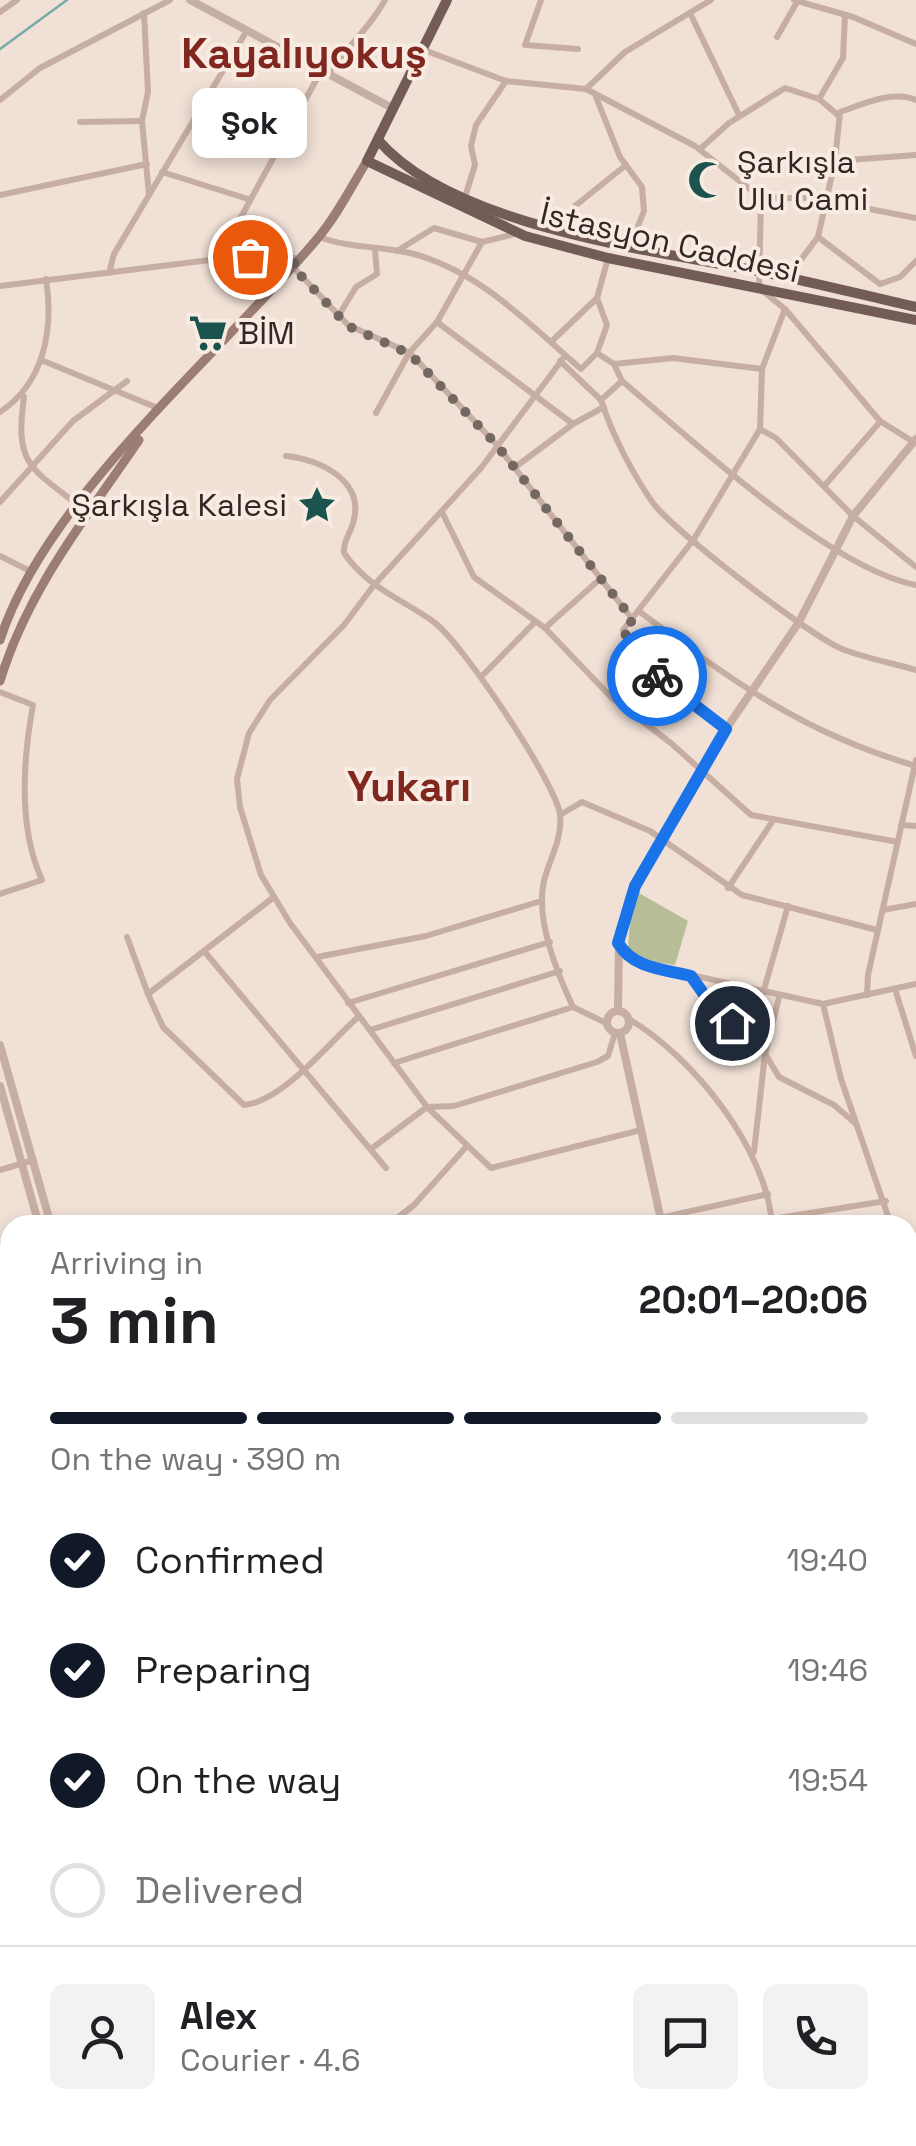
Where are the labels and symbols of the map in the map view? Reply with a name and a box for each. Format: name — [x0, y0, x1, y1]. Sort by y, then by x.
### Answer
district label: Kayalıyokuş — [181, 27, 427, 80]
callout: Şok — [192, 87, 308, 157]
place label: Şarkışla Ulu Cami — [737, 142, 868, 219]
mosque icon: Şarkışla Ulu Cami — [686, 159, 728, 201]
street label: İstasyon Caddesi — [537, 193, 803, 291]
pin — [208, 215, 293, 300]
supermarket icon: BİM — [187, 312, 229, 354]
place label: BİM — [238, 313, 295, 353]
place icon: Şarkışla Kalesi — [296, 484, 338, 526]
place label: Şarkışla Kalesi — [71, 485, 287, 525]
courier — [607, 626, 707, 726]
district label: Yukarı — [347, 760, 471, 813]
pin — [690, 981, 775, 1066]

